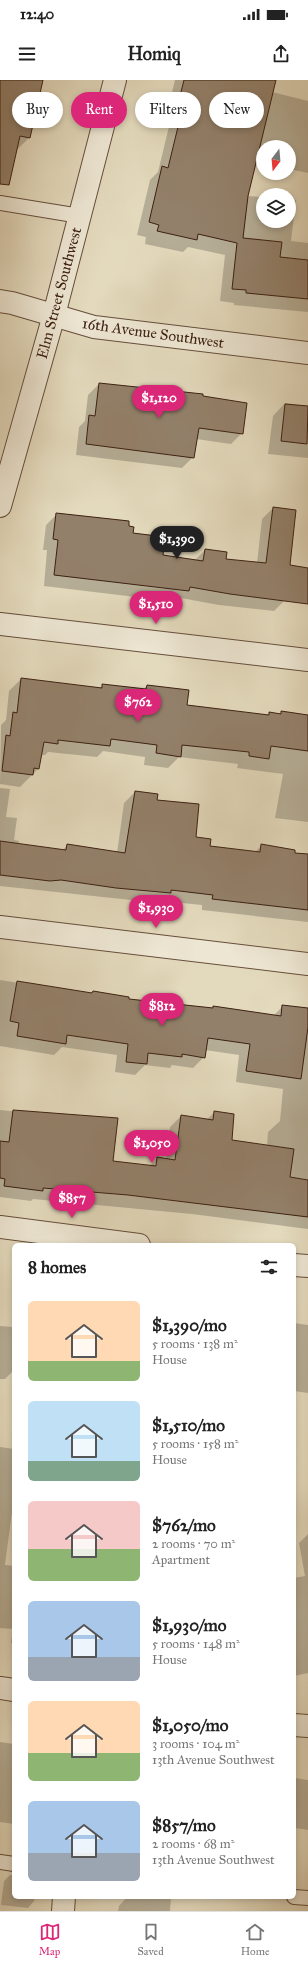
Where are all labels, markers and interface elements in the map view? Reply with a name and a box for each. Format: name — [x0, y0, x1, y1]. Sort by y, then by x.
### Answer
text: 12:40 — [20, 5, 54, 23]
icon: menu — [16, 43, 38, 65]
text: Homiq — [127, 43, 181, 65]
icon: share — [270, 43, 292, 65]
chip: Buy — [12, 92, 63, 128]
chip: Rent — [71, 92, 127, 128]
chip: Filters — [135, 92, 201, 128]
chip: New — [209, 92, 264, 128]
north arrow — [256, 140, 296, 180]
map controls — [256, 140, 296, 228]
button: layers — [256, 188, 296, 228]
street label: Elm Street Southwest — [33, 224, 85, 361]
street label: 16th Avenue Southwest — [81, 314, 226, 352]
pin: $1,120 — [126, 385, 192, 419]
text: $1,120 — [141, 390, 177, 406]
pin: $1,390 — [144, 526, 210, 560]
text: $1,390 — [159, 531, 195, 547]
pin: $1,510 — [123, 591, 189, 625]
text: $1,510 — [139, 596, 173, 612]
pin: $762 — [114, 689, 162, 723]
text: $762 — [124, 694, 152, 710]
pin: $1,930 — [123, 895, 189, 929]
text: $1,930 — [138, 900, 174, 916]
pin: $812 — [138, 993, 186, 1027]
text: $812 — [149, 998, 175, 1014]
pin: $1,050 — [119, 1130, 185, 1164]
text: $1,050 — [133, 1135, 171, 1151]
pin: $857 — [48, 1185, 96, 1219]
text: $857 — [58, 1190, 86, 1206]
icon: filters — [258, 1256, 280, 1278]
text: 8 homes — [28, 1257, 86, 1278]
text: $1,390/mo — [152, 1315, 227, 1336]
icon: home — [60, 1317, 108, 1365]
text: 5 rooms · 138 m² — [152, 1336, 238, 1352]
text: House — [152, 1352, 187, 1368]
text: $1,510/mo — [152, 1415, 225, 1436]
icon: home — [60, 1417, 108, 1465]
text: 5 rooms · 158 m² — [152, 1436, 239, 1452]
text: House — [152, 1452, 187, 1468]
text: $762/mo — [152, 1515, 216, 1536]
icon: home — [60, 1517, 108, 1565]
text: 2 rooms · 70 m² — [152, 1536, 235, 1552]
text: Apartment — [152, 1552, 210, 1568]
text: $1,930/mo — [152, 1615, 227, 1636]
icon: home — [60, 1617, 108, 1665]
text: 5 rooms · 148 m² — [152, 1636, 240, 1652]
text: House — [152, 1652, 187, 1668]
text: $1,050/mo — [152, 1715, 229, 1736]
icon: home — [60, 1717, 108, 1765]
text: 3 rooms · 104 m² — [152, 1736, 240, 1752]
text: 13th Avenue Southwest — [152, 1752, 275, 1768]
text: $857/mo — [152, 1815, 216, 1836]
icon: home — [60, 1817, 108, 1865]
text: 2 rooms · 68 m² — [152, 1836, 234, 1852]
text: 13th Avenue Southwest — [152, 1852, 275, 1868]
tab: Map — [39, 1921, 61, 1958]
tab: Saved — [138, 1921, 164, 1958]
tab: Home — [241, 1921, 269, 1958]

